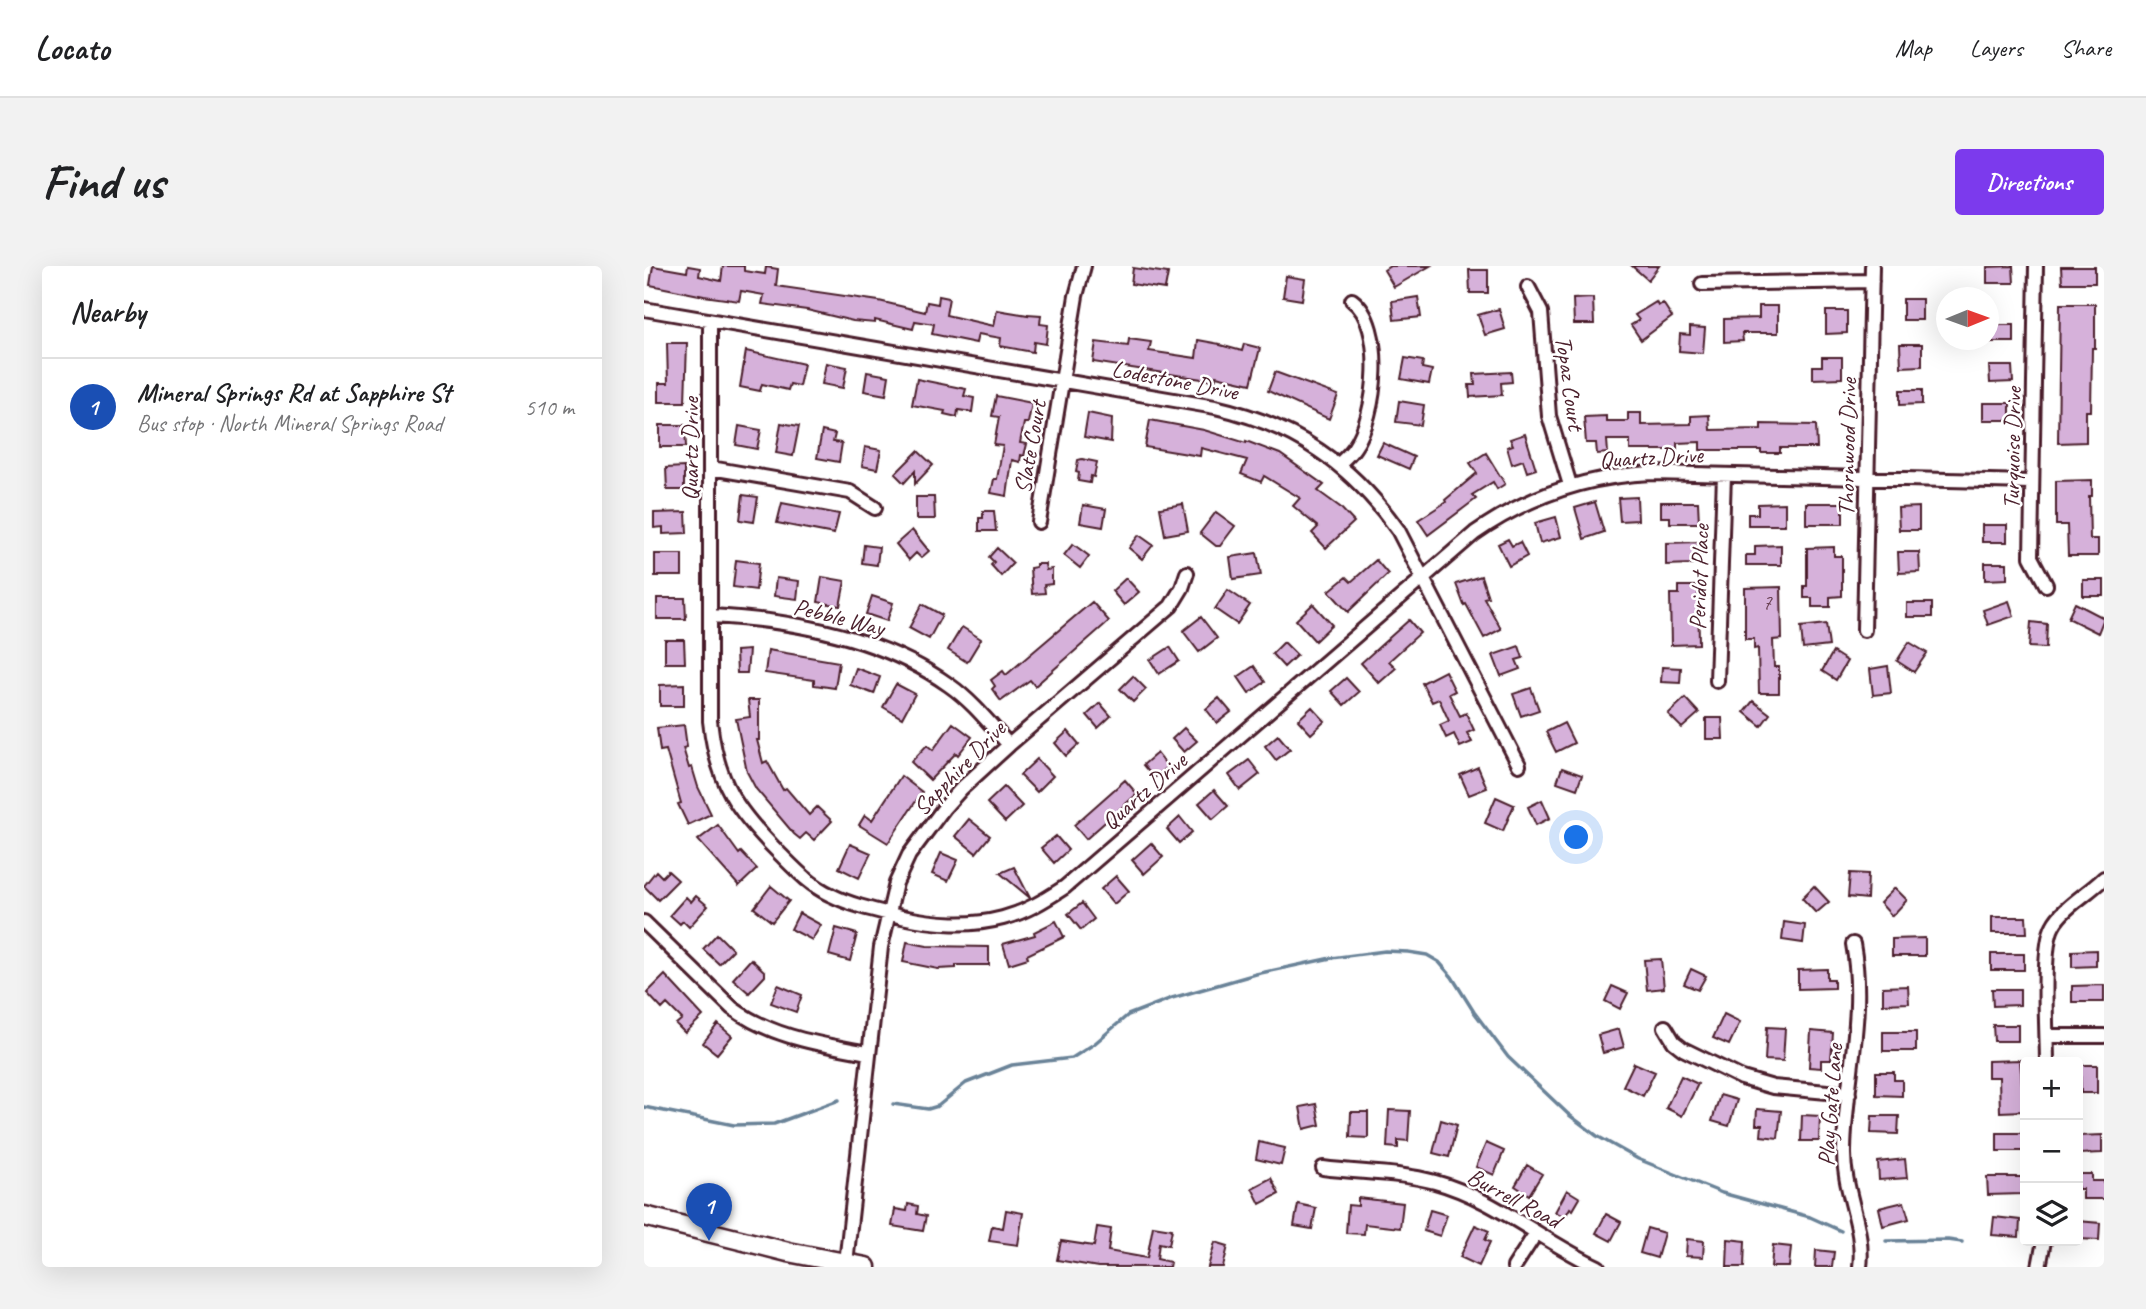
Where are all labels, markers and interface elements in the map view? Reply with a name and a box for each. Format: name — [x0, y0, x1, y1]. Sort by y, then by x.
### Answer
text: Locato — [35, 27, 109, 69]
text: Map — [1895, 33, 1932, 63]
text: Layers — [1970, 33, 2023, 63]
text: Share — [2061, 33, 2111, 63]
button: Directions — [1955, 149, 2104, 215]
text: Find us — [42, 151, 164, 213]
north arrow — [1936, 287, 1999, 350]
text: Nearby — [70, 293, 146, 331]
street label: Topaz Court — [1549, 334, 1592, 434]
street label: Lodestone Drive — [1109, 353, 1243, 407]
text: Mineral Springs Rd at Sapphire St — [137, 376, 451, 409]
street label: Thornwood Drive — [1831, 376, 1863, 516]
street label: Turquoise Drive — [1996, 385, 2028, 509]
text: 1 — [88, 393, 98, 422]
text: 510 m — [525, 393, 574, 422]
street label: Quartz Drive — [675, 395, 705, 501]
street label: Slate Court — [1007, 396, 1053, 496]
text: Bus stop · North Mineral Springs Road — [137, 409, 443, 438]
street label: Quartz Drive — [1598, 439, 1706, 475]
street label: Peridot Place — [1682, 522, 1716, 630]
house number: 7 — [1762, 589, 1773, 615]
street label: Pebble Way — [791, 591, 889, 643]
street label: Sapphire Drive — [906, 713, 1013, 822]
street label: Quartz Drive — [1095, 744, 1195, 836]
your location — [1559, 820, 1593, 854]
street label: Play Gate Lane — [1811, 1041, 1849, 1167]
map controls — [2020, 1057, 2083, 1246]
button: + — [2020, 1057, 2083, 1120]
button: − — [2020, 1120, 2083, 1183]
street label: Burrell Road — [1462, 1161, 1569, 1237]
pin: 1 — [686, 1183, 732, 1241]
button: layers — [2020, 1183, 2083, 1246]

